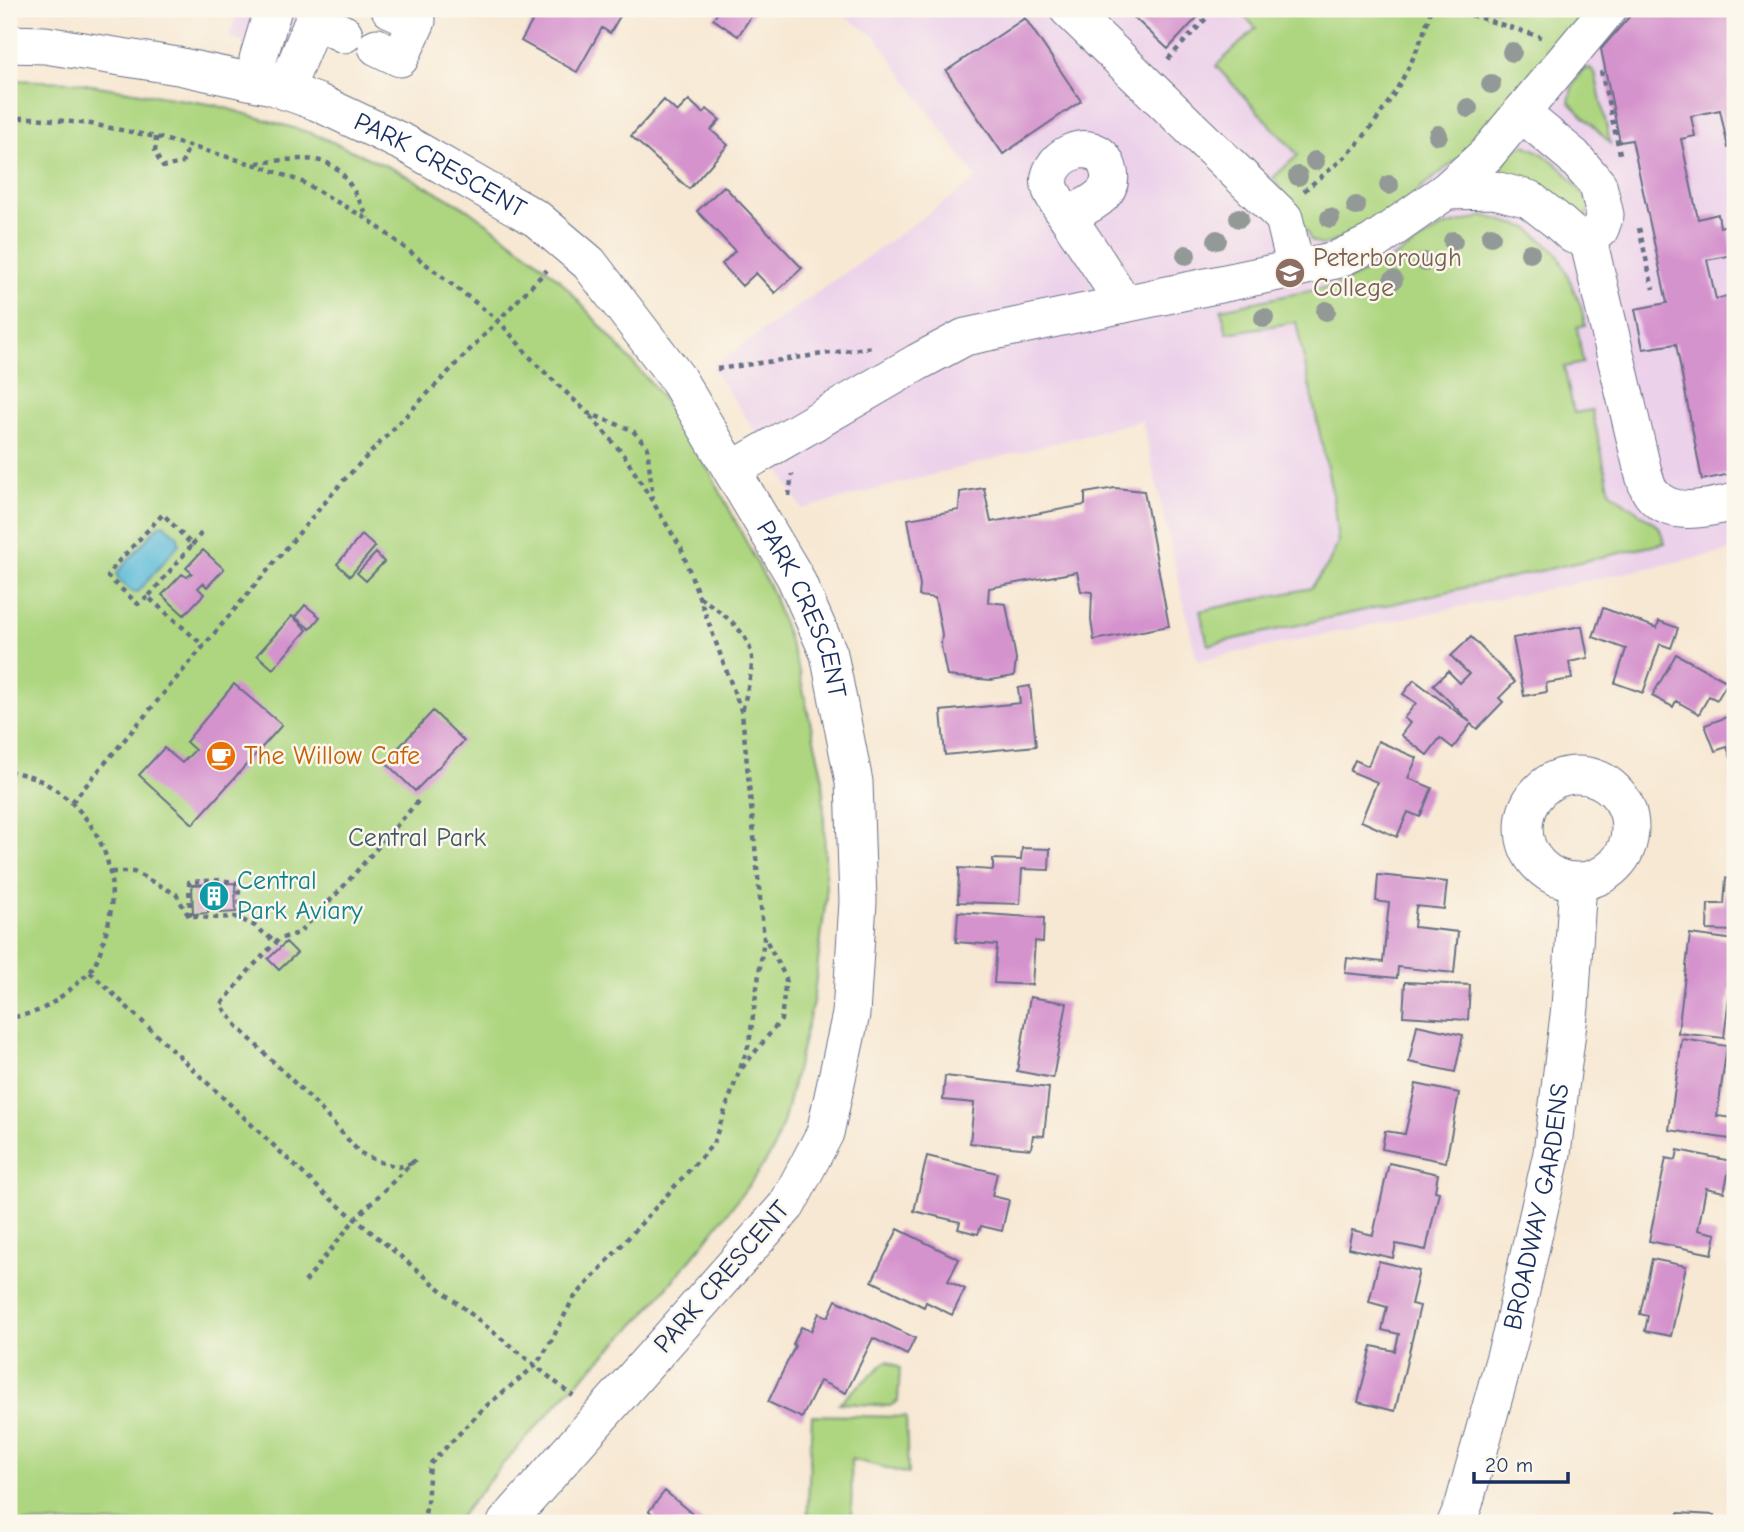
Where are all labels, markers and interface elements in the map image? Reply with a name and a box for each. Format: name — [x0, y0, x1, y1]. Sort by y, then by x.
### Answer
street label: PARK CRESCENT — [349, 107, 532, 225]
place label: Peterborough College — [1313, 243, 1462, 303]
school or university icon: Peterborough College — [1273, 256, 1307, 290]
street label: PARK CRESCENT — [750, 515, 852, 701]
cafe icon: The Willow Cafe — [204, 739, 238, 773]
place label: The Willow Cafe — [244, 741, 420, 771]
park label: Central Park — [348, 823, 487, 853]
place label: Central Park Aviary — [237, 866, 363, 926]
building icon: Central Park Aviary — [197, 879, 231, 913]
street label: BROADWAY GARDENS — [1498, 1082, 1575, 1333]
street label: PARK CRESCENT — [648, 1195, 796, 1359]
scale bar — [1474, 1441, 1569, 1485]
text: 20 m — [1485, 1453, 1533, 1477]

